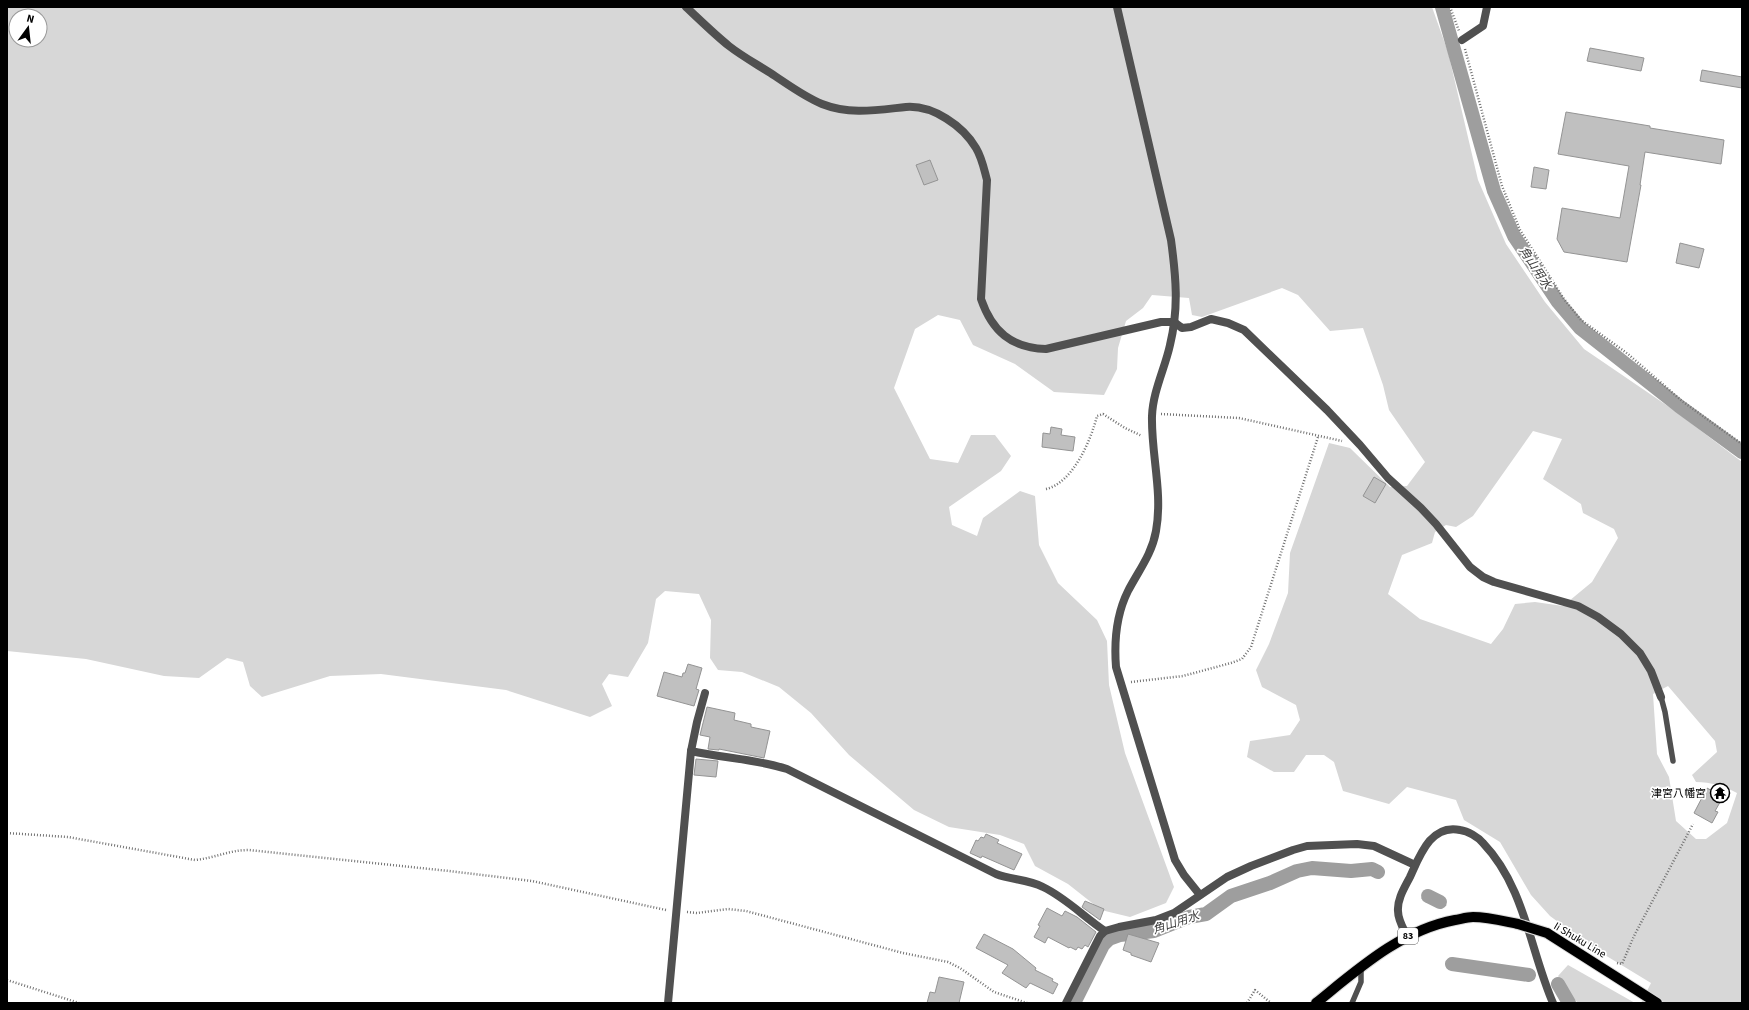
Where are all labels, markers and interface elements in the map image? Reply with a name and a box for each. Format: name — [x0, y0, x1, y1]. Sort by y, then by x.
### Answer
north arrow — [8, 8, 48, 48]
text: N — [25, 11, 36, 27]
water label: 角山用水 — [1515, 243, 1557, 294]
temple icon: 津宮八幡宮 — [1709, 782, 1731, 804]
place label: 津宮八幡宮 — [1651, 786, 1706, 801]
water label: 角山用水 — [1151, 907, 1203, 939]
street label: Ii Shuku Line — [1551, 918, 1609, 962]
road number: 83 — [1398, 928, 1418, 944]

